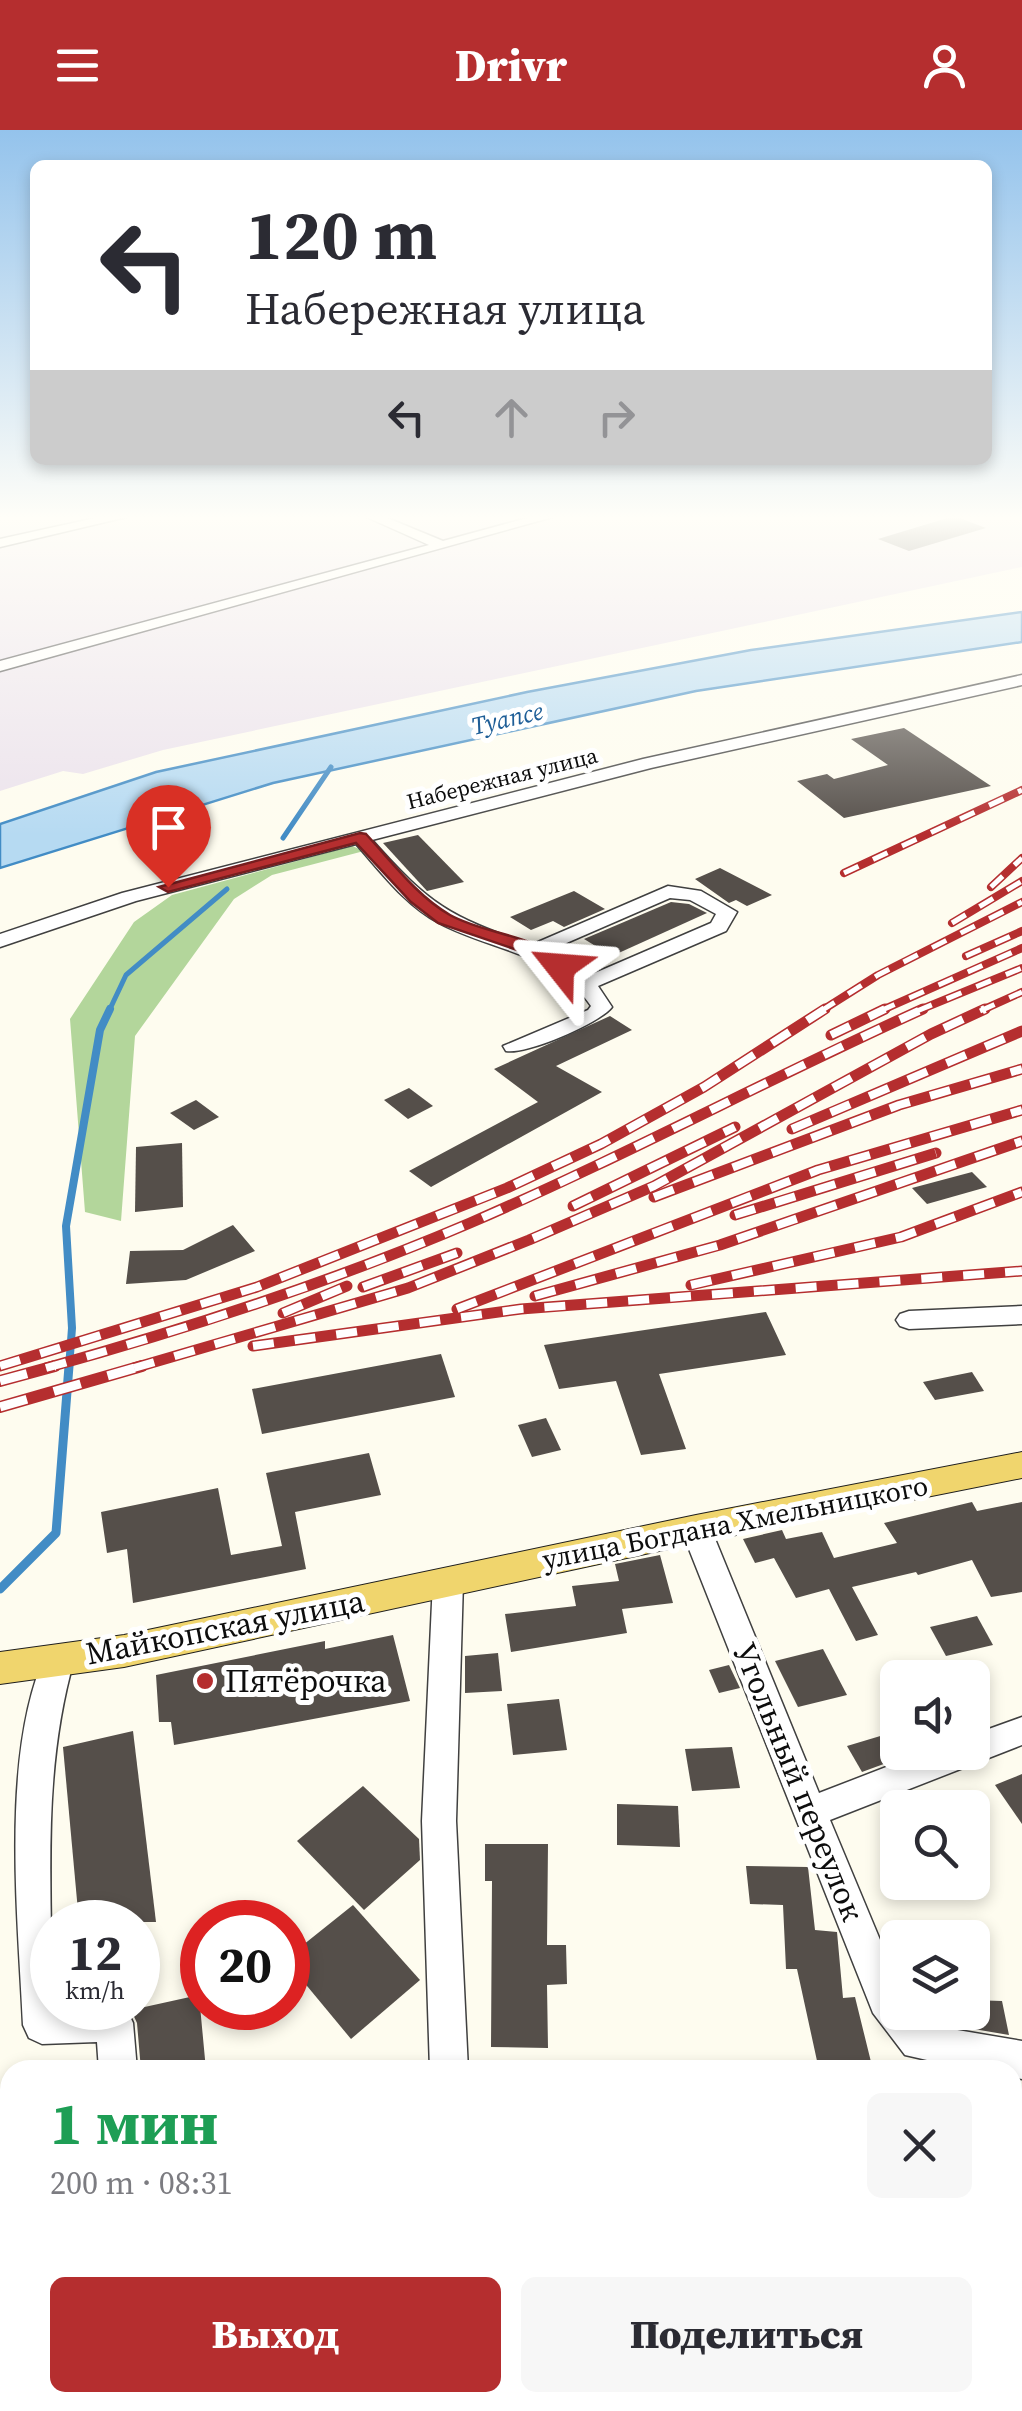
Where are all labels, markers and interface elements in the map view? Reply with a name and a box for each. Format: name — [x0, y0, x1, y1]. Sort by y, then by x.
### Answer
text: Drivr — [455, 34, 567, 96]
icon: menu — [50, 38, 105, 93]
icon: person — [917, 38, 972, 93]
text: 120 m — [245, 186, 437, 282]
icon: left — [80, 200, 210, 330]
text: Набережная улица — [245, 277, 645, 339]
icon: left — [379, 390, 434, 445]
icon: ahead — [484, 390, 539, 445]
icon: right — [589, 390, 644, 445]
water label: Туапсе — [468, 693, 546, 743]
street label: Набережная улица — [403, 740, 601, 816]
pin — [126, 785, 211, 888]
icon: arrive — [141, 800, 196, 855]
position arrow — [508, 915, 612, 1019]
street label: улица Богдана Хмельницкого — [539, 1466, 931, 1578]
street label: Майкопская улица — [82, 1578, 369, 1676]
street label: Угольный переулок — [723, 1636, 875, 1928]
place label: Пятёрочка — [225, 1659, 387, 1703]
map controls — [880, 1660, 990, 2030]
button: sound — [880, 1660, 990, 1770]
marker: Пятёрочка — [194, 1670, 216, 1692]
button: search — [880, 1790, 990, 1900]
speed limit sign: 20 — [180, 1900, 310, 2030]
text: 12 — [68, 1918, 122, 1987]
button: layers — [880, 1920, 990, 2030]
text: km/h — [65, 1973, 125, 2007]
text: 1 мин — [50, 2082, 218, 2164]
button: close — [867, 2093, 972, 2198]
text: 200 m · 08:31 — [50, 2161, 232, 2205]
button: Выход — [50, 2277, 501, 2392]
button: Поделиться — [521, 2277, 972, 2392]

